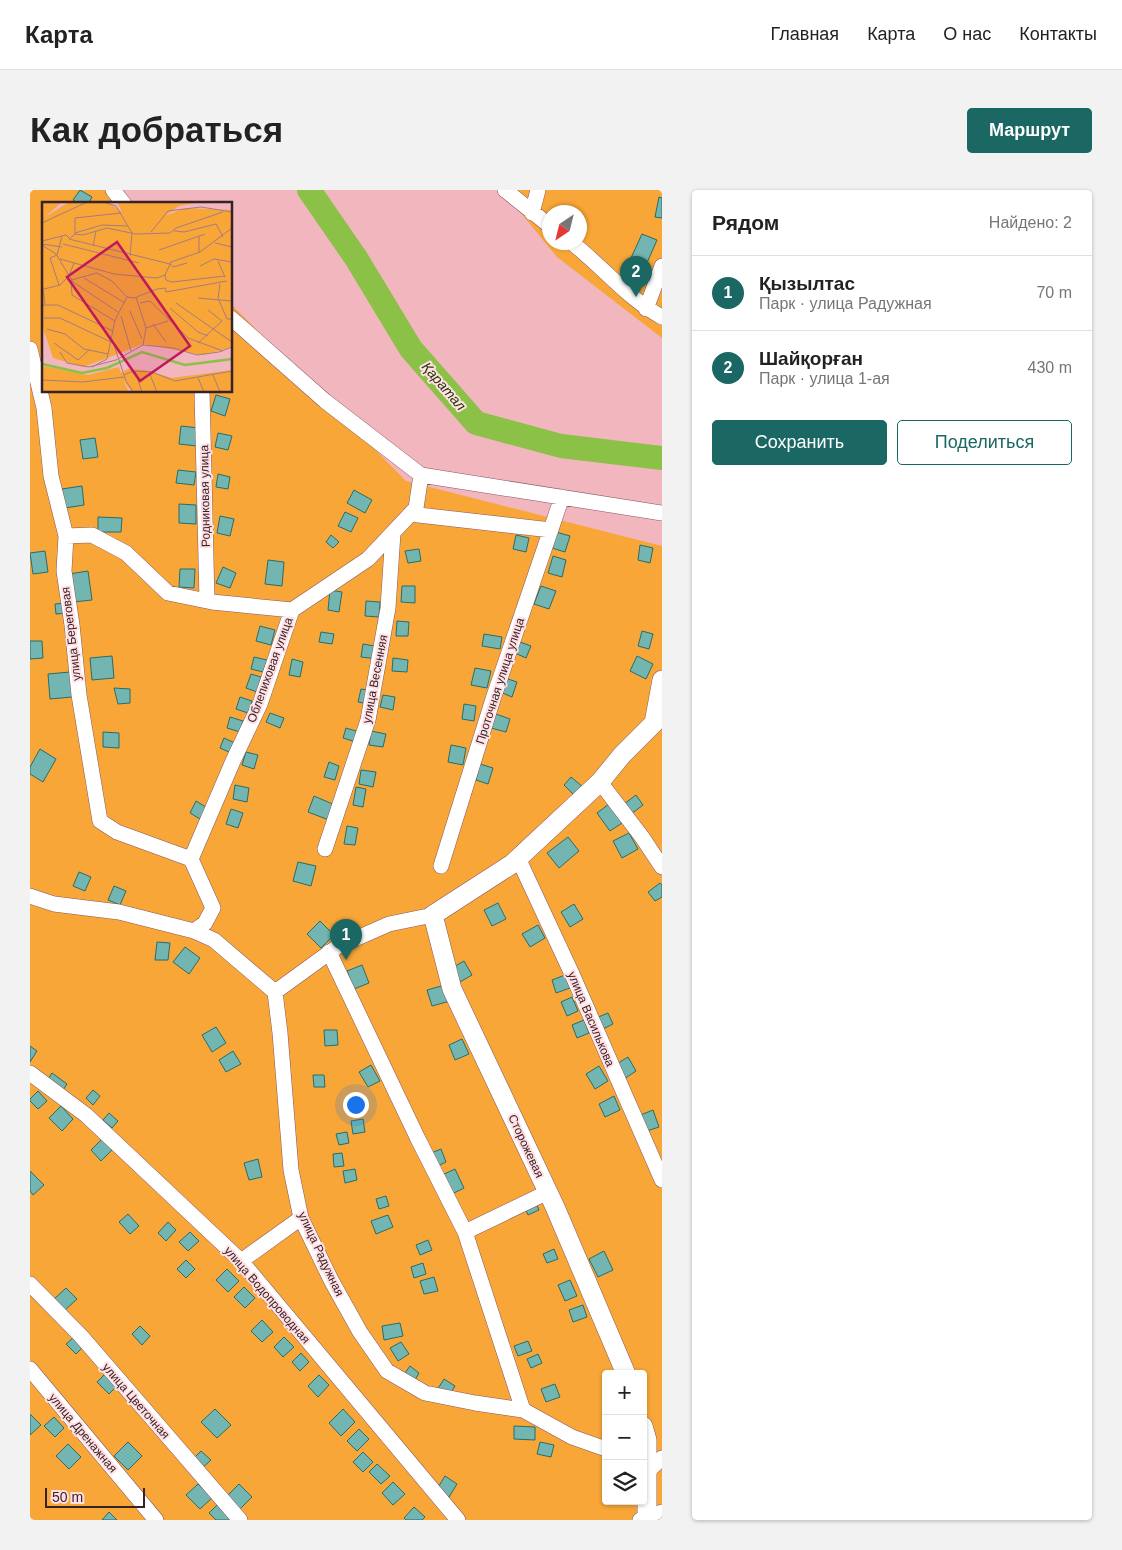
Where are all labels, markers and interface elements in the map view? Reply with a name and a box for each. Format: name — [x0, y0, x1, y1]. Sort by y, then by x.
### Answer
text: Карта — [25, 21, 93, 48]
text: Главная — [771, 24, 839, 44]
text: Карта — [867, 24, 915, 44]
text: О нас — [943, 24, 991, 44]
text: Контакты — [1019, 24, 1097, 44]
button: Маршрут — [967, 108, 1092, 153]
text: Как добраться — [30, 110, 283, 149]
inset map — [42, 202, 232, 392]
north arrow — [542, 205, 587, 250]
text: Рядом — [712, 211, 779, 234]
text: Найдено: 2 — [989, 214, 1072, 231]
pin: 2 — [620, 256, 652, 297]
text: Қызылтас — [759, 273, 855, 294]
text: 1 — [724, 284, 732, 301]
text: 70 m — [1036, 284, 1072, 301]
text: Парк · улица Радужная — [759, 295, 932, 312]
text: Шайқорған — [759, 348, 863, 369]
water label: Қаратал — [419, 359, 469, 413]
text: 2 — [724, 359, 732, 376]
text: 430 m — [1028, 359, 1072, 376]
text: Парк · улица 1-ая — [759, 370, 890, 387]
button: Сохранить — [712, 420, 887, 465]
button: Поделиться — [897, 420, 1072, 465]
street label: Родниковая улица — [197, 445, 213, 547]
street label: улица Береговая — [58, 586, 84, 682]
street label: Облепиховая улица — [244, 615, 296, 724]
street label: Проточная улица улица — [473, 616, 527, 746]
street label: улица Весенняя — [360, 634, 390, 724]
pin: 1 — [330, 919, 362, 960]
street label: улица Василькова — [565, 969, 617, 1069]
your location — [343, 1092, 369, 1118]
street label: Сторожевая — [505, 1112, 547, 1180]
street label: улица Радужная — [295, 1210, 347, 1298]
street label: улица Водопроводная — [221, 1244, 313, 1346]
street label: улица Цветочная — [99, 1360, 173, 1442]
map controls — [602, 1370, 647, 1505]
button: + — [602, 1370, 647, 1415]
street label: улица Дренажная — [46, 1391, 120, 1475]
button: − — [602, 1415, 647, 1460]
button: layers — [602, 1460, 647, 1505]
scale bar — [45, 1485, 145, 1508]
text: 50 m — [52, 1489, 83, 1505]

